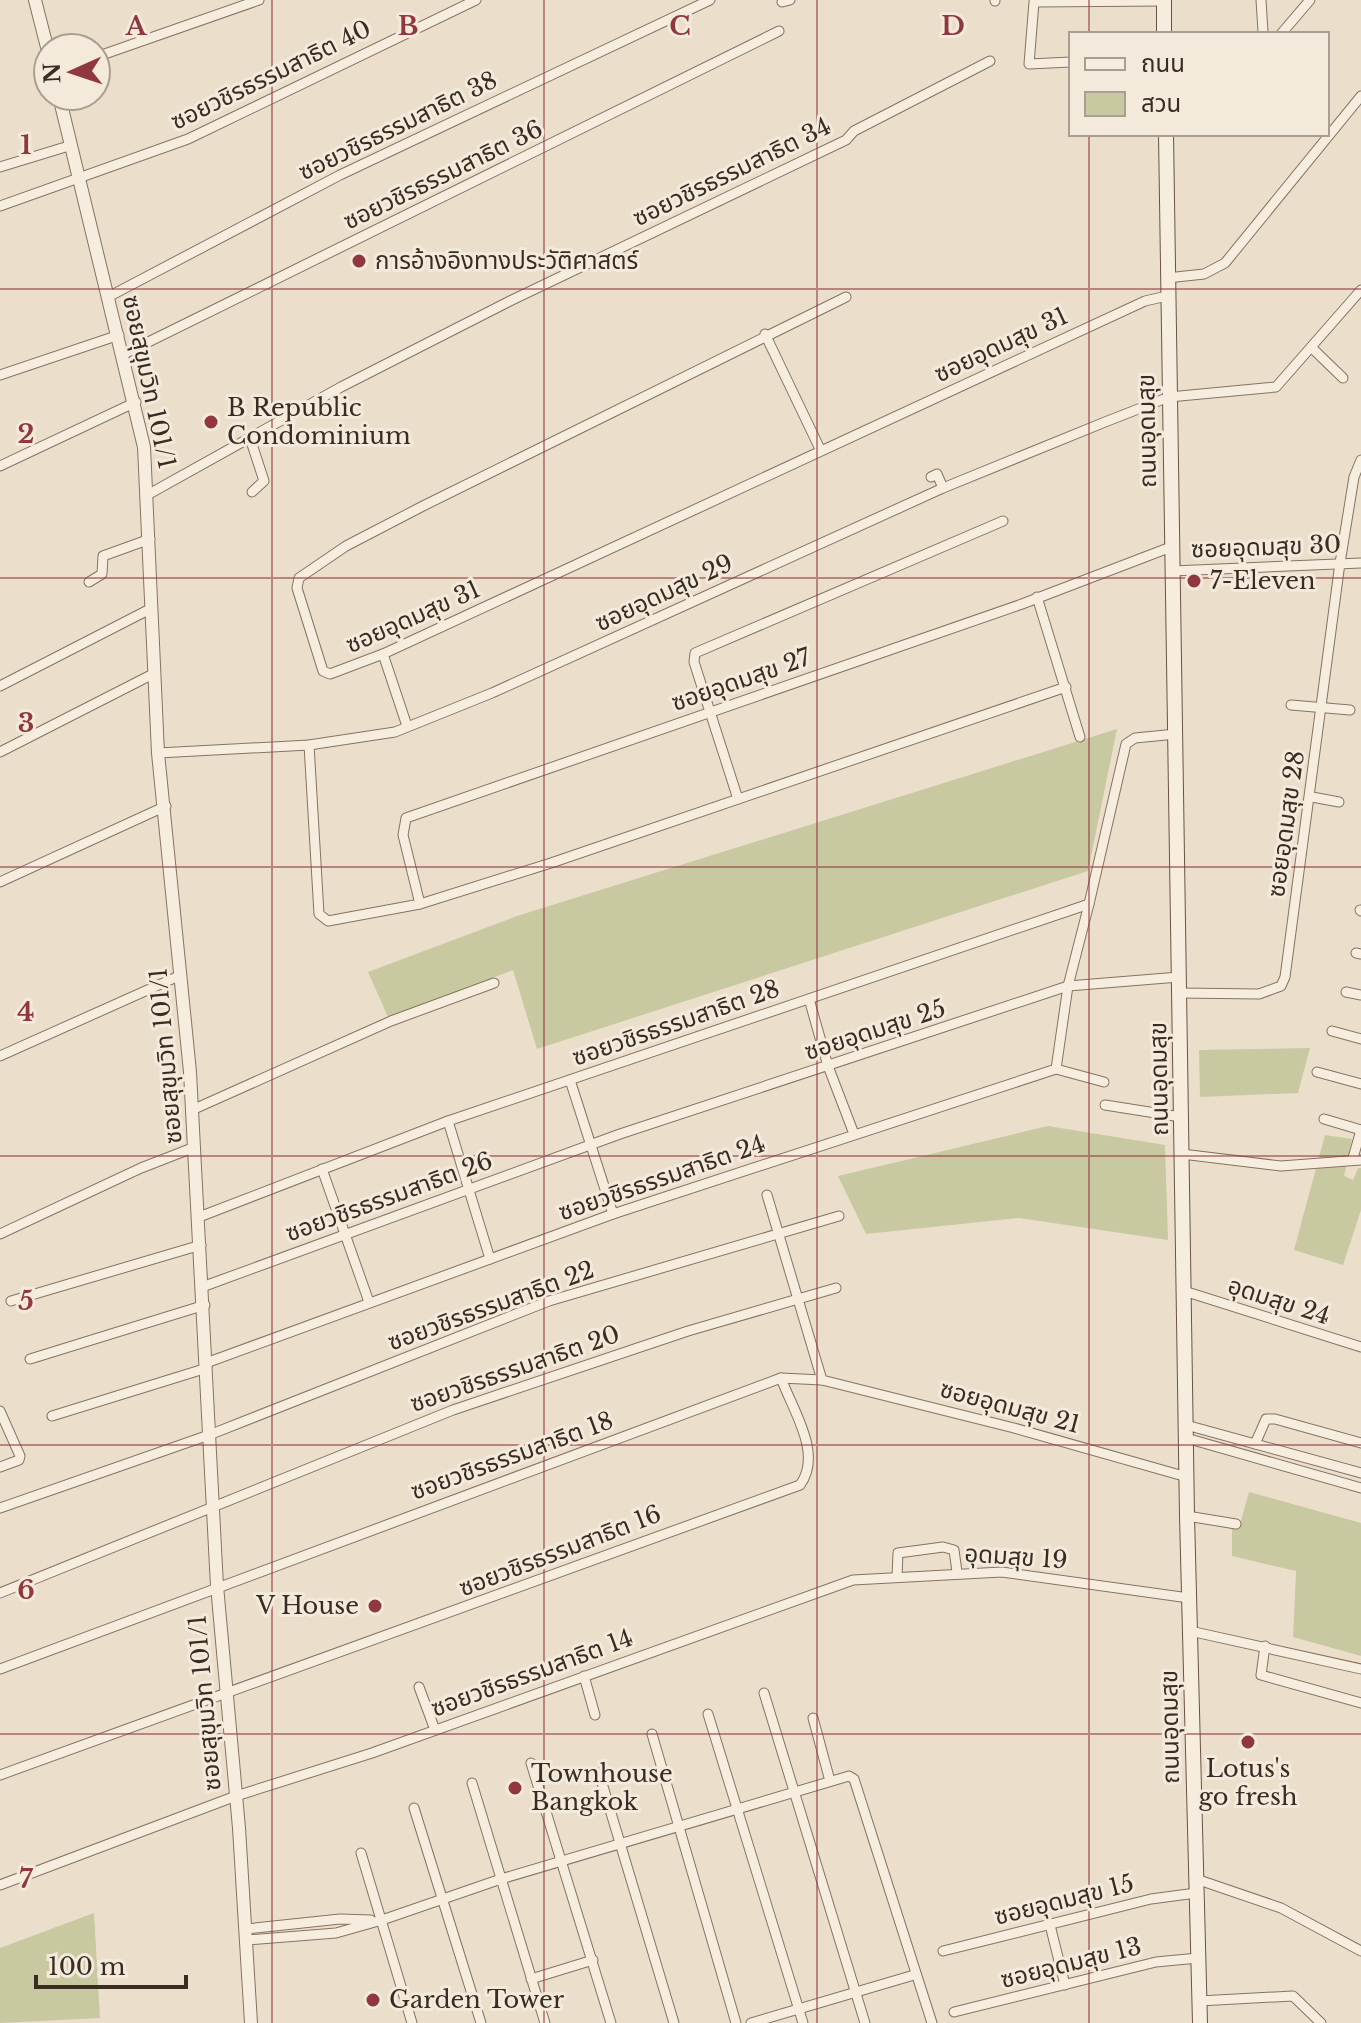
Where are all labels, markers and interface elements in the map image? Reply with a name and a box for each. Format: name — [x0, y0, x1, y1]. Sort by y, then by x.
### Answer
text: A — [124, 10, 147, 42]
text: B — [398, 10, 418, 42]
text: C — [669, 10, 691, 42]
text: D — [941, 10, 965, 42]
street label: ซอยวชิรธรรมสาธิต 40 — [166, 13, 376, 136]
north arrow — [32, 32, 112, 112]
legend — [1069, 32, 1329, 136]
text: ถนน — [1141, 49, 1185, 78]
text: N — [38, 62, 67, 84]
street label: ซอยวชิรธรรมสาธิต 38 — [294, 65, 502, 186]
text: สวน — [1141, 89, 1181, 118]
street label: ซอยวชิรธรรมสาธิต 34 — [628, 111, 836, 232]
street label: ซอยวชิรธรรมสาธิต 36 — [338, 114, 547, 235]
text: 1 — [20, 129, 32, 161]
place label: การอ้างอิงทางประวัติศาสตร์ — [375, 246, 639, 275]
marker: การอ้างอิงทางประวัติศาสตร์ — [350, 252, 368, 270]
street label: ซอยสุขุมวิท 101/1 — [116, 293, 182, 471]
street label: ซอยอุดมสุข 31 — [929, 301, 1073, 389]
street label: ถนนอุดมสุข — [1131, 374, 1163, 488]
place label: B Republic Condominium — [227, 393, 411, 450]
marker: B Republic Condominium — [202, 413, 220, 431]
text: 2 — [18, 418, 34, 450]
street label: ซอยอุดมสุข 30 — [1190, 529, 1342, 565]
street label: ซอยอุดมสุข 29 — [590, 548, 738, 638]
place label: 7-Eleven — [1210, 566, 1316, 595]
marker: 7-Eleven — [1185, 572, 1203, 590]
street label: ซอยอุดมสุข 31 — [341, 574, 485, 660]
street label: ซอยอุดมสุข 27 — [667, 642, 815, 718]
text: 3 — [18, 707, 34, 739]
street label: ซอยอุดมสุข 28 — [1261, 749, 1311, 899]
street label: ซอยสุขุมวิท 101/1 — [143, 967, 189, 1145]
street label: ซอยวชิรธรรมสาธิต 28 — [568, 973, 783, 1072]
street label: ซอยอุดมสุข 25 — [801, 993, 949, 1067]
text: 4 — [17, 996, 35, 1028]
street label: ถนนอุดมสุข — [1143, 1022, 1175, 1136]
street label: ซอยวชิรธรรมสาธิต 24 — [555, 1129, 769, 1227]
street label: ซอยวชิรธรรมสาธิต 26 — [281, 1146, 496, 1247]
street label: ซอยวชิรธรรมสาธิต 22 — [384, 1255, 598, 1356]
street label: อุดมสุข 24 — [1224, 1270, 1334, 1332]
text: 5 — [18, 1285, 34, 1317]
street label: ซอยวชิรธรรมสาธิต 20 — [406, 1319, 624, 1418]
street label: ซอยอุดมสุข 21 — [937, 1374, 1083, 1440]
street label: ซอยวชิรธรรมสาธิต 18 — [407, 1405, 617, 1506]
street label: ซอยวชิรธรรมสาธิต 16 — [455, 1499, 665, 1602]
street label: อุดมสุข 19 — [963, 1538, 1069, 1576]
text: 6 — [17, 1574, 35, 1606]
place label: V House — [255, 1591, 359, 1620]
marker: V House — [366, 1597, 384, 1615]
street label: ซอยสุขุมวิท 101/1 — [182, 1614, 228, 1792]
street label: ซอยวชิรธรรมสาธิต 14 — [427, 1623, 637, 1723]
street label: ถนนอุดมสุข — [1154, 1670, 1186, 1784]
marker: Lotus's go fresh — [1239, 1733, 1257, 1751]
place label: Lotus's go fresh — [1198, 1754, 1298, 1811]
place label: Townhouse Bangkok — [531, 1759, 673, 1816]
marker: Townhouse Bangkok — [506, 1779, 524, 1797]
text: 7 — [19, 1863, 33, 1895]
street label: ซอยอุดมสุข 15 — [991, 1868, 1137, 1932]
street label: ซอยอุดมสุข 13 — [998, 1931, 1144, 1995]
scale bar — [36, 1939, 186, 1989]
text: 100 m — [48, 1952, 126, 1981]
place label: Garden Tower — [389, 1985, 565, 2014]
marker: Garden Tower — [364, 1991, 382, 2009]

